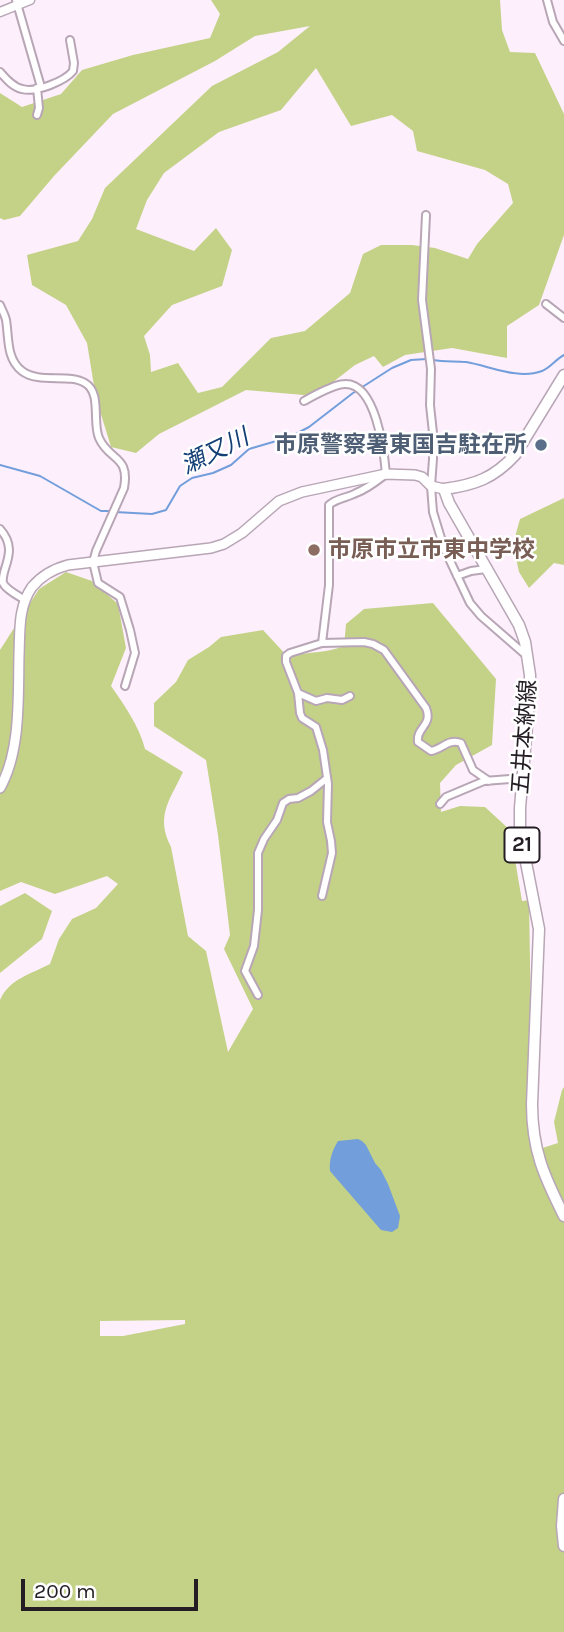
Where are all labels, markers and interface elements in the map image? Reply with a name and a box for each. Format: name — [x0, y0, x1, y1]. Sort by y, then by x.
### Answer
water label: 瀬又川 — [176, 423, 254, 481]
place label: 市原警察署東国吉駐在所 — [274, 431, 527, 459]
marker: 市原警察署東国吉駐在所 — [533, 437, 549, 453]
place label: 市原市立市東中学校 — [328, 536, 535, 564]
marker: 市原市立市東中学校 — [306, 542, 322, 558]
street label: 五井本納線 — [507, 679, 543, 795]
road number: 21 — [504, 828, 540, 862]
scale bar — [24, 1566, 201, 1610]
text: 200 m — [34, 1579, 96, 1603]

